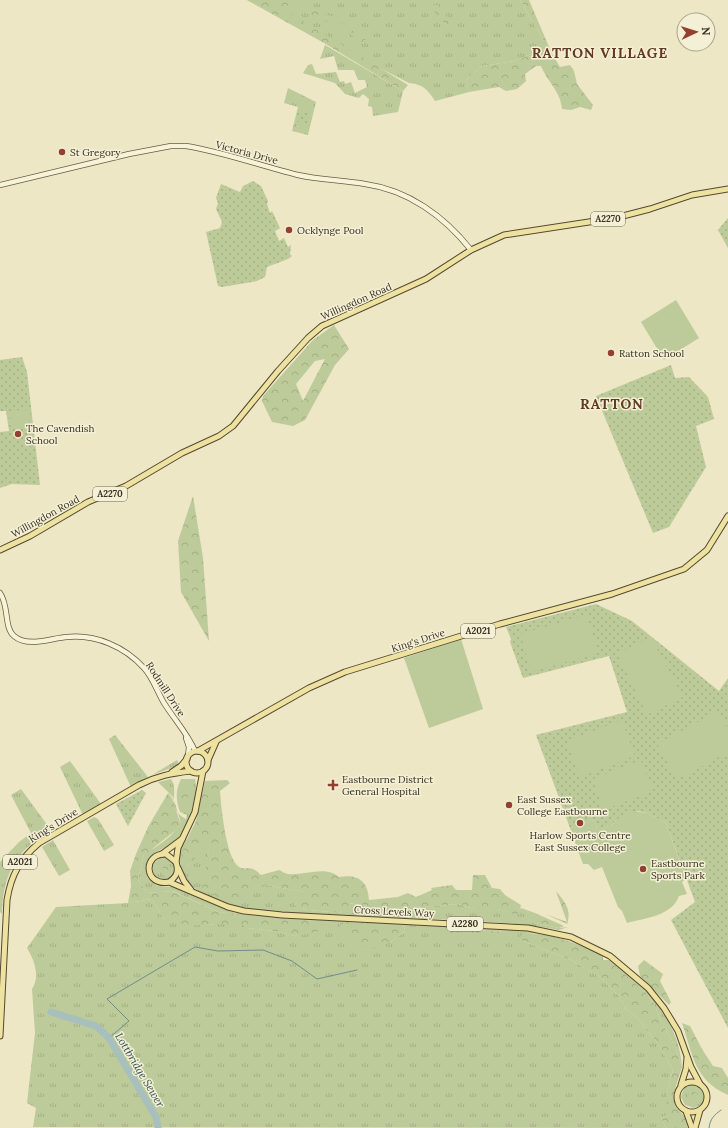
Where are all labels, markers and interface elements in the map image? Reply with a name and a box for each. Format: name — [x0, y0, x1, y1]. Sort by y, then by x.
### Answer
north arrow — [676, 12, 716, 52]
text: N — [699, 27, 713, 37]
district label: RATTON VILLAGE — [532, 44, 668, 62]
street label: Victoria Drive — [213, 138, 280, 167]
place label: St Gregory — [70, 146, 121, 159]
marker: St Gregory — [57, 147, 67, 157]
road number: A2270 — [591, 212, 625, 226]
place label: Ocklynge Pool — [297, 224, 364, 237]
marker: Ocklynge Pool — [284, 225, 294, 235]
street label: Willingdon Road — [319, 280, 394, 323]
place label: Ratton School — [619, 347, 684, 360]
marker: Ratton School — [606, 348, 616, 358]
district label: RATTON — [580, 395, 644, 413]
place label: The Cavendish School — [26, 422, 94, 447]
marker: The Cavendish School — [13, 429, 23, 439]
road number: A2270 — [93, 487, 127, 501]
street label: Willingdon Road — [9, 492, 82, 541]
road number: A2021 — [461, 624, 495, 638]
street label: King's Drive — [390, 626, 447, 655]
street label: Rodmill Drive — [143, 659, 188, 720]
place label: Eastbourne District General Hospital — [342, 773, 433, 798]
marker: Eastbourne District General Hospital — [327, 779, 339, 791]
place label: East Sussex College Eastbourne — [517, 793, 608, 818]
marker: East Sussex College Eastbourne — [504, 800, 514, 810]
street label: King's Drive — [26, 805, 81, 846]
marker: Harlow Sports Centre East Sussex College — [575, 818, 585, 828]
place label: Harlow Sports Centre East Sussex College — [529, 829, 631, 854]
road number: A2021 — [3, 855, 37, 869]
place label: Eastbourne Sports Park — [651, 857, 705, 882]
marker: Eastbourne Sports Park — [638, 864, 648, 874]
street label: Cross Levels Way — [353, 903, 435, 920]
road number: A2280 — [447, 917, 483, 931]
water label: Lottbridge Sewer — [112, 1030, 168, 1111]

